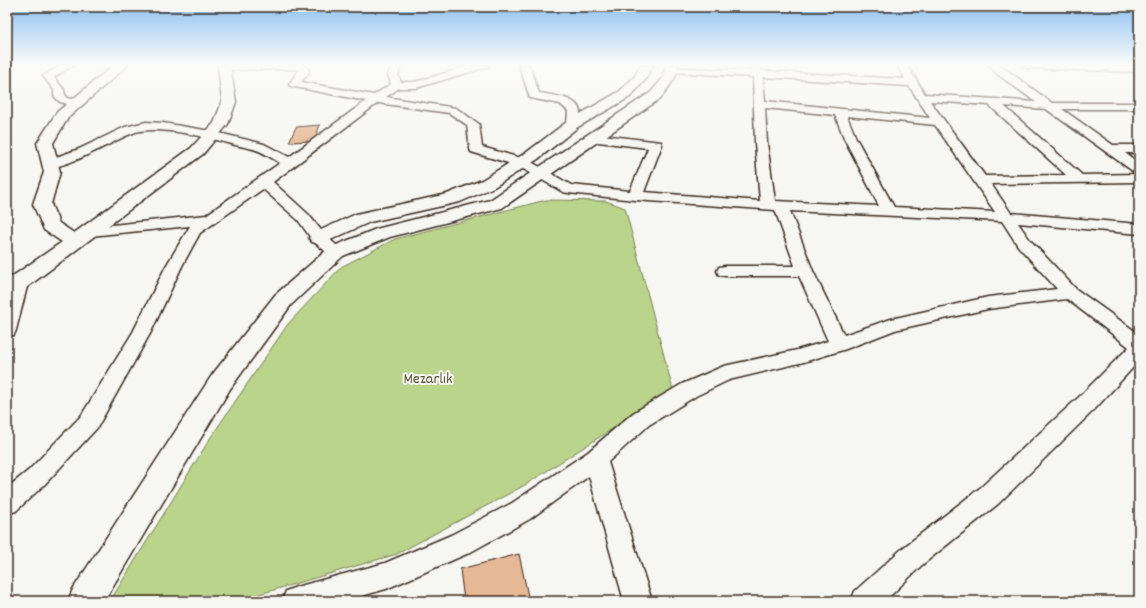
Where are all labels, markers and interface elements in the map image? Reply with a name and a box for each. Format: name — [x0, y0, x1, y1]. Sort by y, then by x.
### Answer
park label: Mezarlık — [403, 368, 453, 391]

